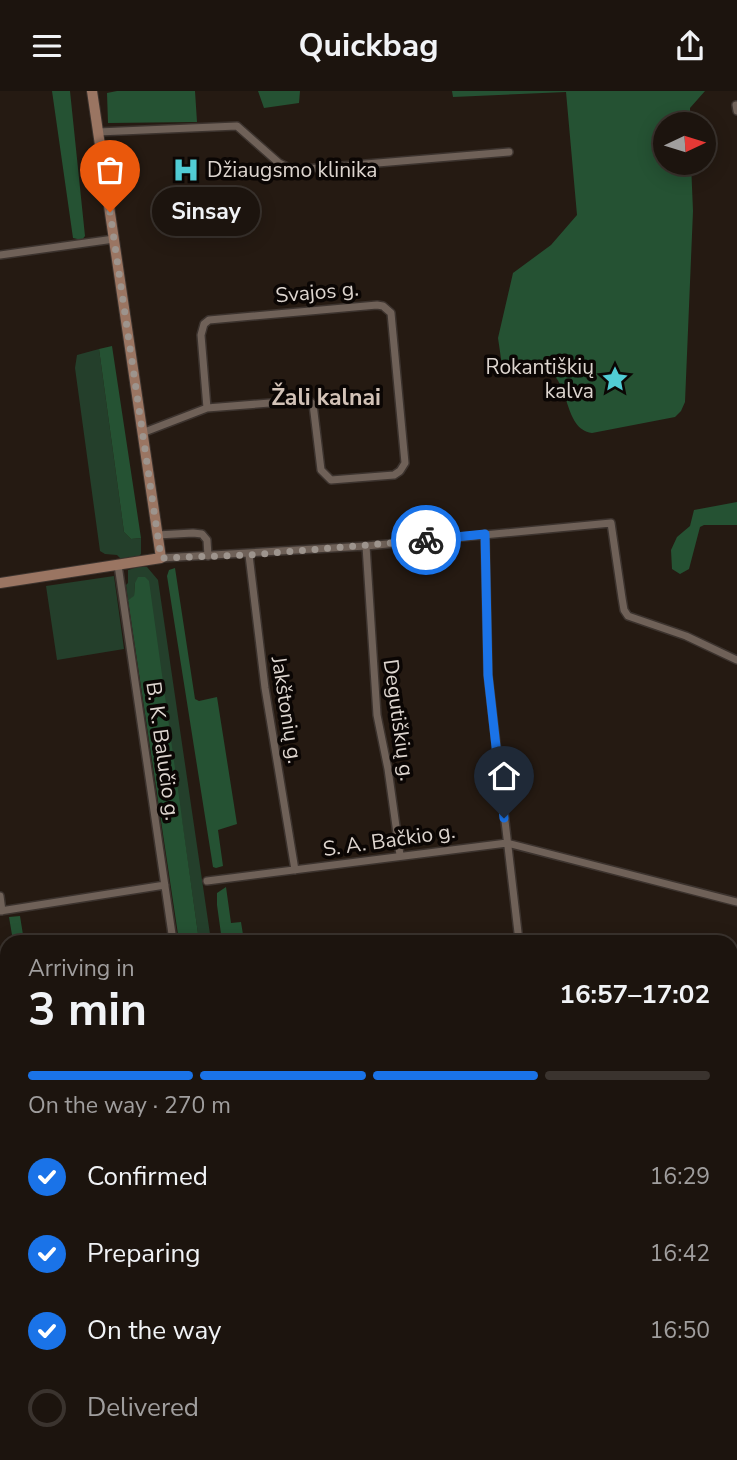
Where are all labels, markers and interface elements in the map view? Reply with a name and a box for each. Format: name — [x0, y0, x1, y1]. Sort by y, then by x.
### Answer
text: Quickbag — [298, 24, 439, 67]
icon: menu — [28, 27, 66, 65]
icon: share — [671, 27, 709, 65]
north arrow — [653, 112, 716, 175]
map controls — [653, 112, 716, 175]
pin — [80, 140, 140, 212]
icon: bag — [91, 151, 129, 189]
hospital icon: Džiaugsmo klinika — [171, 155, 201, 185]
place label: Džiaugsmo klinika — [207, 156, 377, 184]
callout: Sinsay — [152, 187, 260, 237]
text: Sinsay — [171, 196, 241, 227]
street label: Svajos g. — [274, 274, 360, 310]
place label: Rokantiškių kalva — [486, 353, 594, 405]
place icon: Rokantiškių kalva — [600, 364, 630, 394]
district label: Žali kalnai — [271, 382, 381, 413]
courier — [391, 505, 461, 575]
icon: bike — [407, 521, 445, 559]
street label: Jakštonių g. — [265, 653, 309, 766]
street label: Degutiškių g. — [377, 657, 421, 783]
street label: B. K. Balučio g. — [139, 680, 187, 822]
pin — [474, 746, 534, 818]
icon: home — [485, 757, 523, 795]
street label: S. A. Bačkio g. — [321, 817, 457, 863]
text: Arriving in — [28, 953, 135, 984]
text: 16:57–17:02 — [559, 977, 710, 1012]
text: 3 min — [28, 978, 147, 1041]
text: On the way · 270 m — [28, 1090, 231, 1121]
icon: check — [28, 1158, 66, 1196]
text: Confirmed — [87, 1159, 208, 1194]
text: 16:29 — [650, 1161, 710, 1192]
icon: check — [28, 1235, 66, 1273]
text: Preparing — [87, 1236, 200, 1271]
text: 16:42 — [650, 1238, 710, 1269]
icon: check — [28, 1312, 66, 1350]
text: On the way — [87, 1313, 221, 1348]
text: 16:50 — [650, 1315, 710, 1346]
text: Delivered — [87, 1390, 199, 1425]

